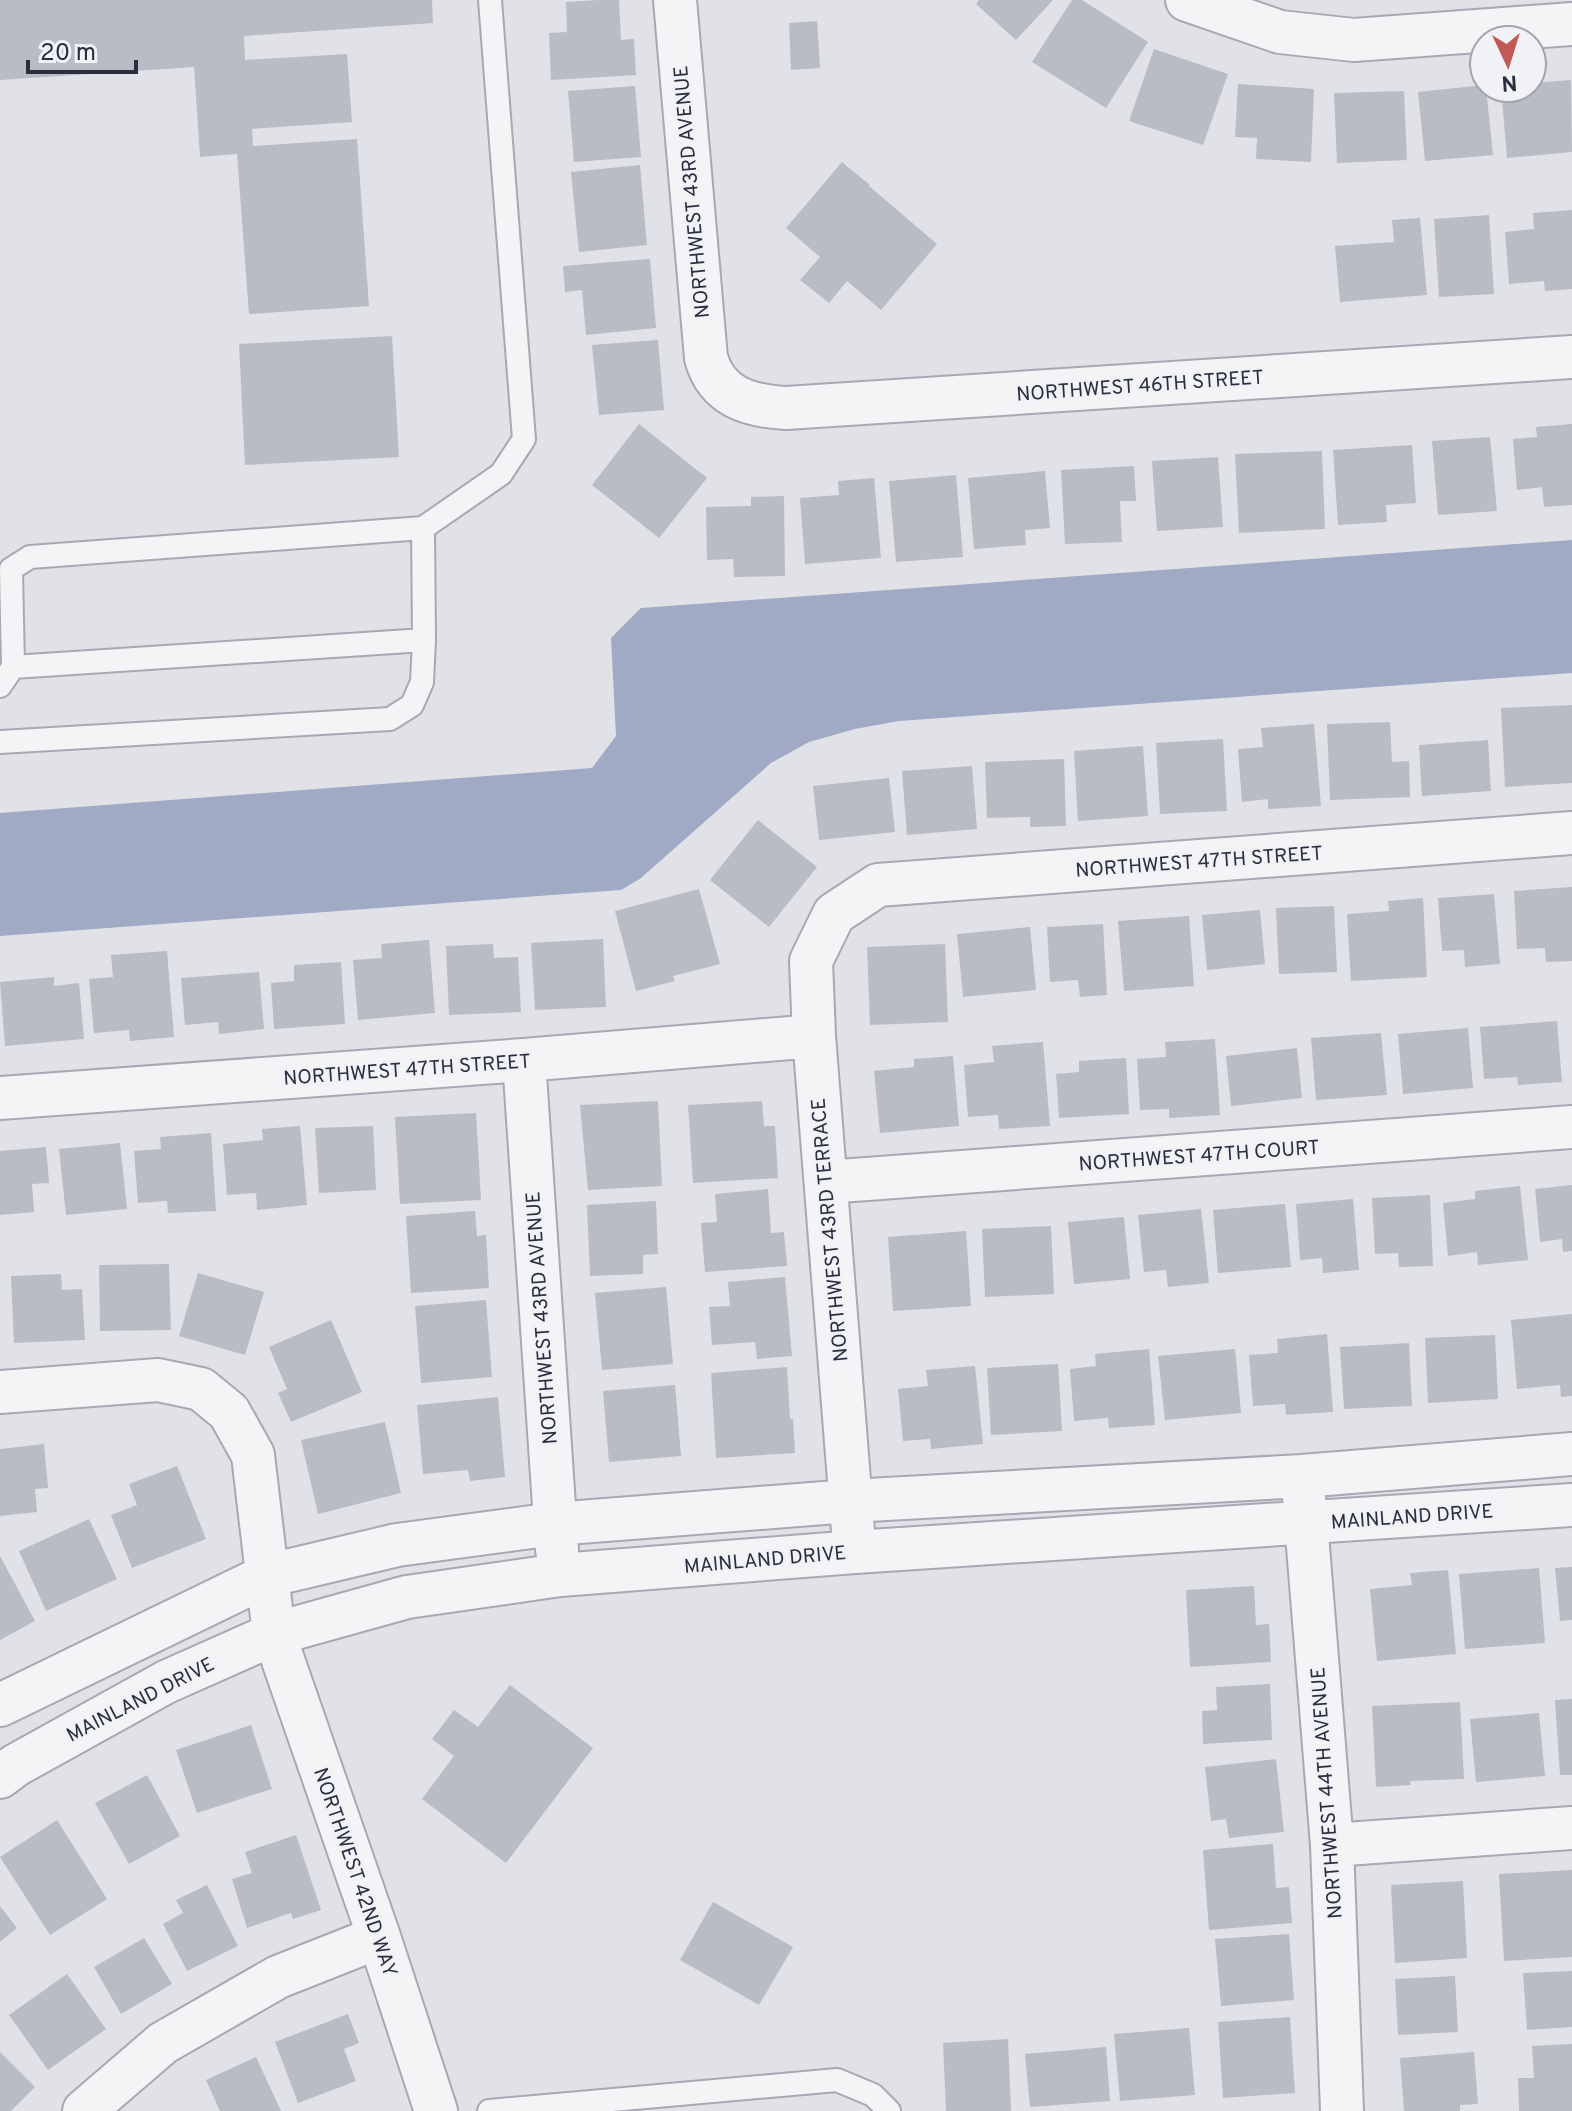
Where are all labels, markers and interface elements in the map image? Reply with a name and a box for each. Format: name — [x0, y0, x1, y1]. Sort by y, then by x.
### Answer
scale bar — [28, 24, 136, 74]
north arrow — [1468, 24, 1548, 104]
text: 20 m — [40, 39, 96, 69]
street label: NORTHWEST 43RD AVENUE — [669, 64, 717, 319]
text: N — [1500, 67, 1518, 95]
street label: NORTHWEST 46TH STREET — [1016, 365, 1265, 409]
street label: NORTHWEST 47TH STREET — [1075, 841, 1324, 885]
street label: NORTHWEST 47TH STREET — [283, 1049, 532, 1093]
street label: NORTHWEST 43RD TERRACE — [807, 1097, 855, 1363]
street label: NORTHWEST 47TH COURT — [1078, 1136, 1321, 1178]
street label: NORTHWEST 43RD AVENUE — [521, 1190, 565, 1445]
street label: MAINLAND DRIVE — [1330, 1499, 1494, 1537]
street label: MAINLAND DRIVE — [683, 1541, 847, 1581]
street label: MAINLAND DRIVE — [63, 1652, 219, 1749]
street label: NORTHWEST 44TH AVENUE — [1306, 1666, 1350, 1920]
street label: NORTHWEST 42ND WAY — [306, 1765, 402, 1981]

